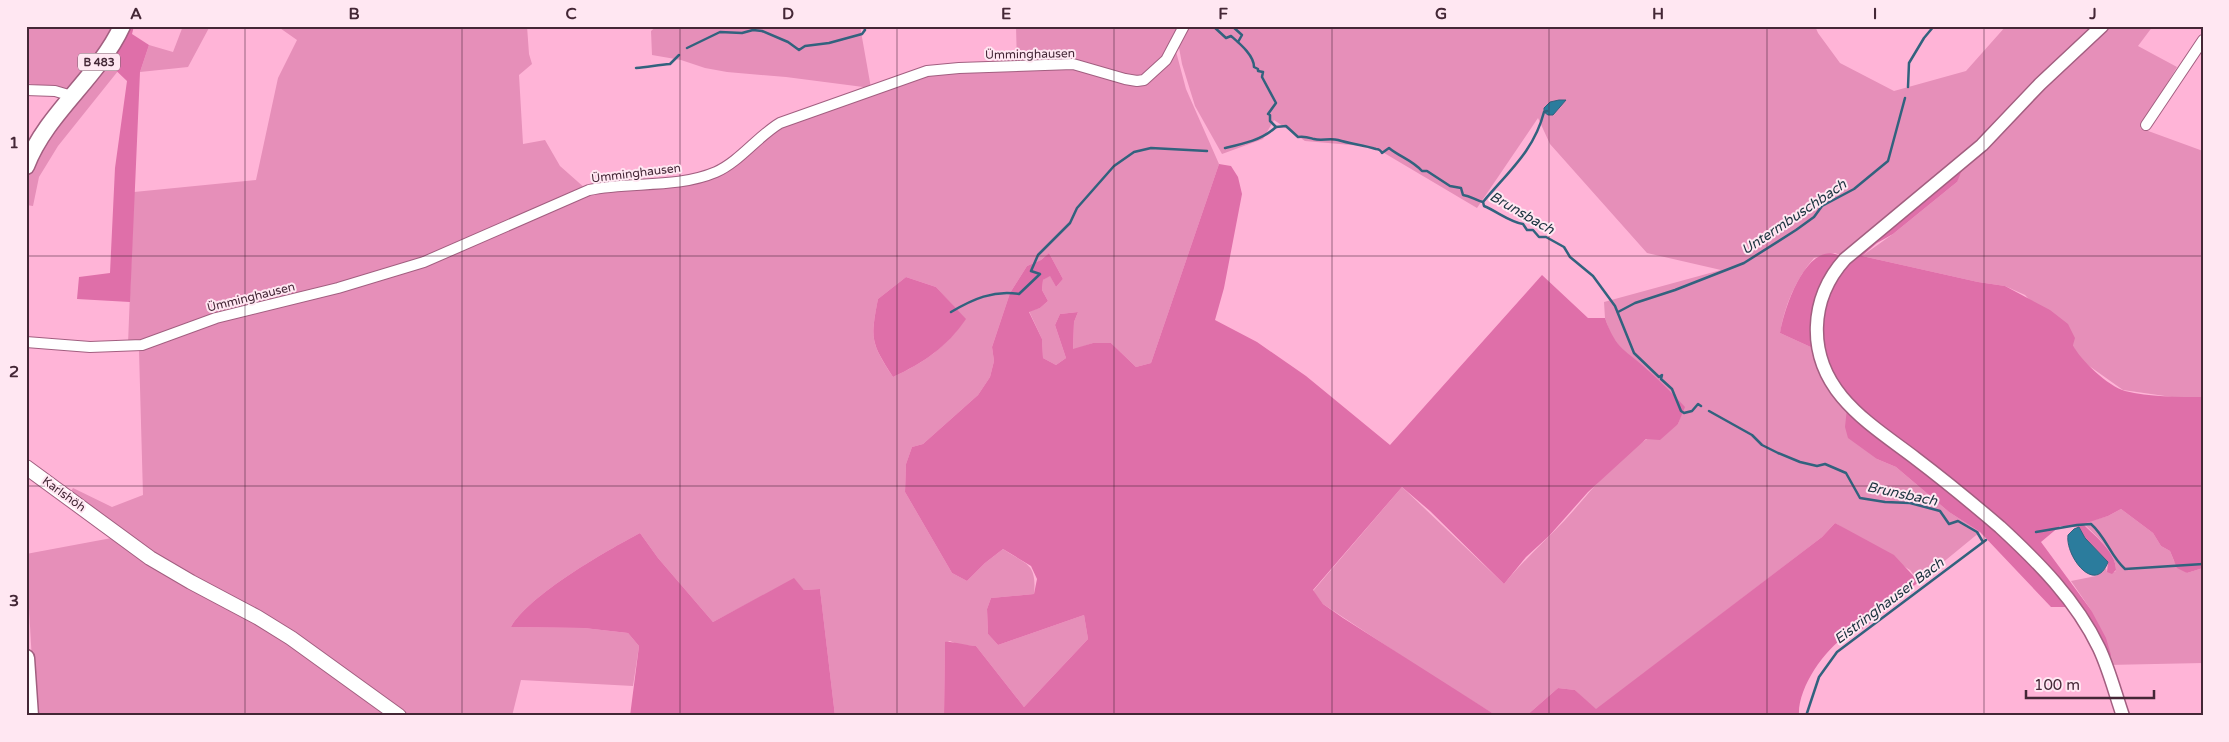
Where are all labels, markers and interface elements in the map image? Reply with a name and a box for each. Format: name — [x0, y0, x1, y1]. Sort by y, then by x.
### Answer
text: A — [130, 4, 142, 24]
text: B — [348, 4, 360, 24]
text: C — [565, 4, 577, 24]
text: D — [782, 4, 794, 24]
text: E — [1001, 4, 1011, 24]
text: F — [1218, 4, 1228, 24]
text: G — [1435, 4, 1447, 24]
text: H — [1652, 4, 1664, 24]
text: I — [1873, 4, 1877, 24]
text: J — [2088, 4, 2097, 24]
street label: Ümminghausen — [985, 46, 1075, 62]
road number: B 483 — [78, 54, 120, 70]
text: 1 — [9, 133, 19, 153]
street label: Ümminghausen — [591, 161, 681, 185]
water label: Untermbuschbach — [1738, 175, 1850, 258]
water label: Brunsbach — [1487, 188, 1558, 238]
street label: Ümminghausen — [206, 279, 296, 315]
text: 2 — [9, 362, 19, 382]
street label: Karlshöh — [40, 474, 88, 514]
water label: Brunsbach — [1865, 478, 1939, 510]
water label: Eistringhauser Bach — [1831, 554, 1947, 648]
text: 3 — [9, 591, 19, 611]
scale bar — [2026, 667, 2154, 699]
text: 100 m — [2034, 676, 2080, 694]

